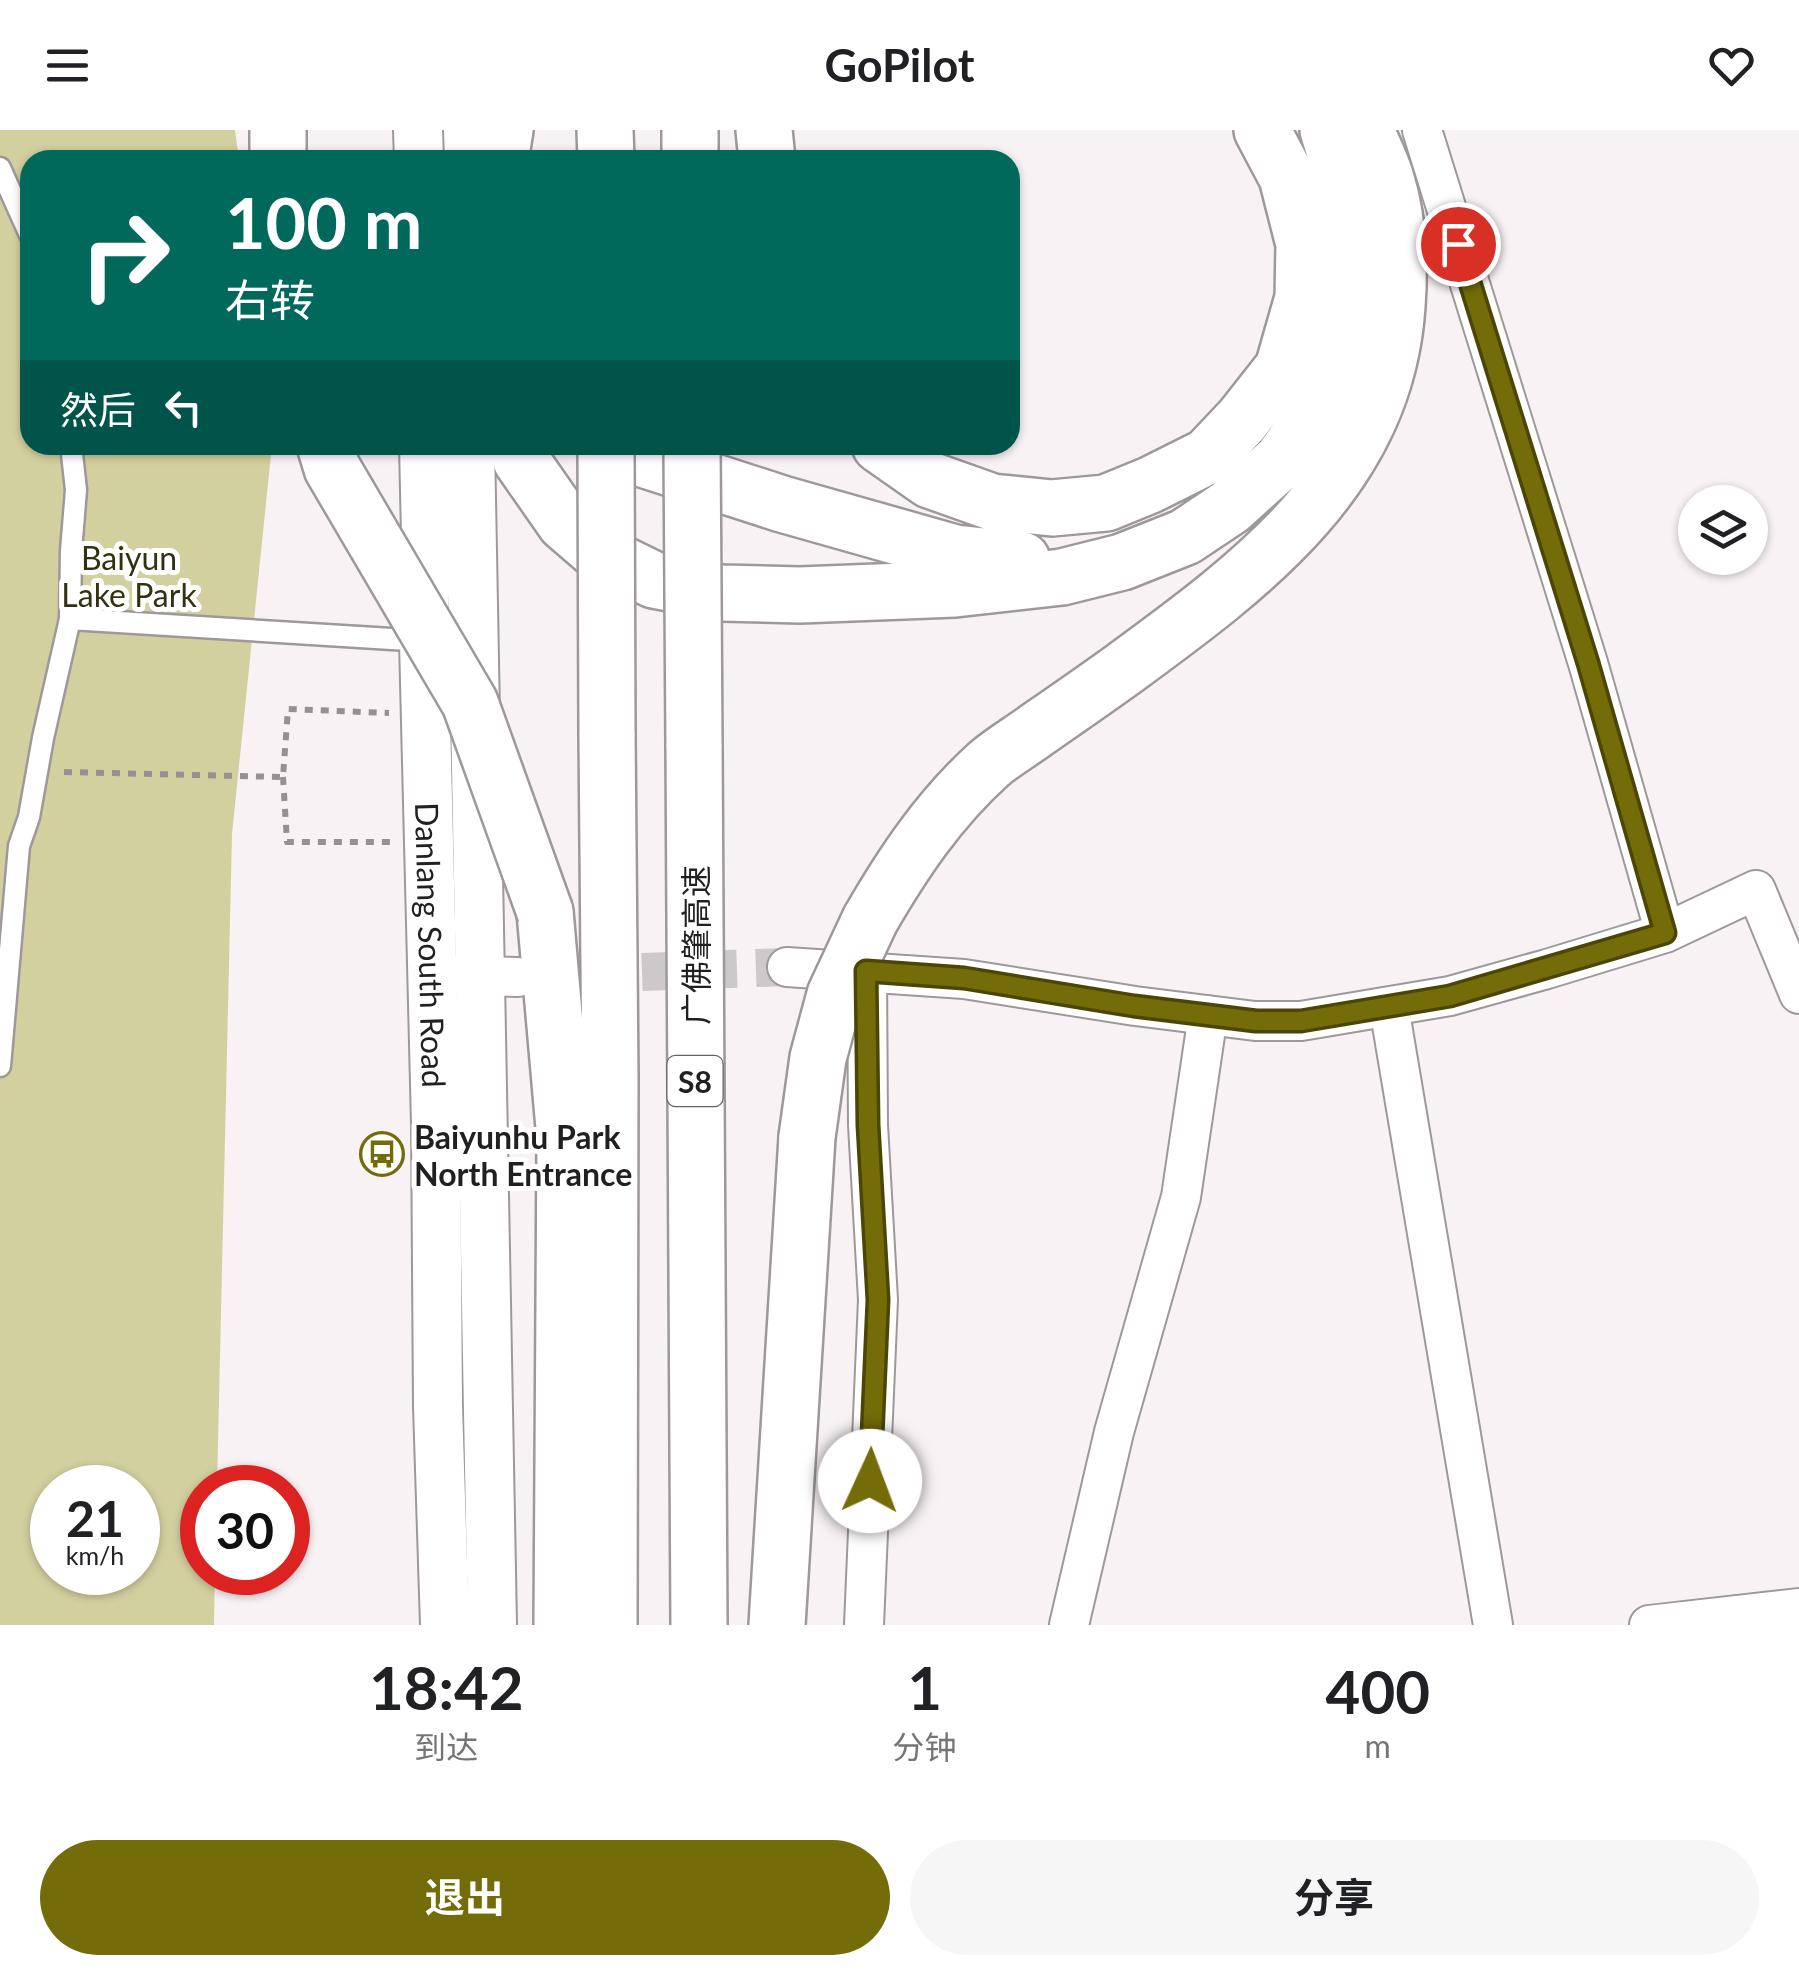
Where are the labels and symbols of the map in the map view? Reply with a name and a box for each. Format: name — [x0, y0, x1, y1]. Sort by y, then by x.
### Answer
pin — [1416, 202, 1501, 287]
park label: Baiyun Lake Park — [61, 538, 197, 614]
street label: Danlang South Road — [409, 802, 455, 1088]
street label: 广佛肇高速 — [676, 865, 715, 1025]
road number: S8 — [668, 1056, 722, 1106]
place label: Baiyunhu Park North Entrance — [414, 1117, 632, 1193]
bus stop icon: Baiyunhu Park North Entrance — [359, 1131, 405, 1177]
position arrow — [818, 1429, 922, 1533]
speed limit sign: 30 — [180, 1465, 310, 1595]

